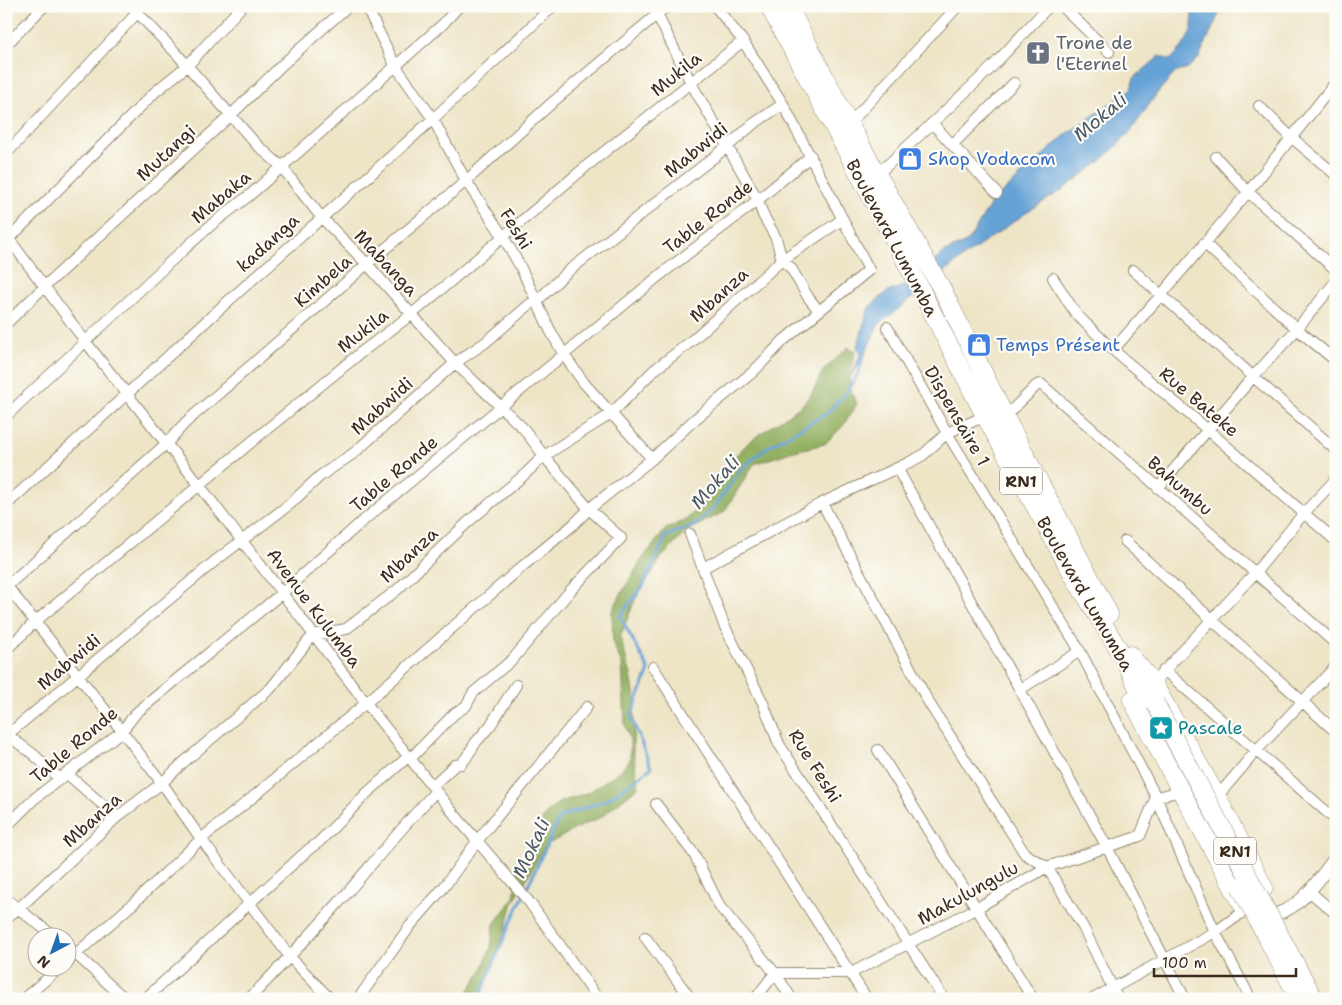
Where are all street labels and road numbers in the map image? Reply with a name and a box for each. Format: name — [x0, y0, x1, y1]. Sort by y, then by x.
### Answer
street label: Mukila — [646, 46, 706, 102]
street label: Mabwidi — [659, 117, 733, 183]
street label: Mutangi — [131, 119, 201, 187]
street label: Boulevard Lumumba — [840, 155, 944, 321]
street label: Mabaka — [186, 165, 256, 229]
street label: Table Ronde — [658, 174, 758, 260]
street label: Feshi — [494, 204, 538, 254]
street label: kadanga — [232, 208, 304, 278]
street label: Mabanga — [349, 224, 423, 302]
street label: Kimbela — [289, 249, 357, 313]
street label: Mbanza — [684, 262, 754, 328]
street label: Mukila — [332, 303, 394, 359]
street label: Dispensaire 1 — [919, 361, 995, 471]
street label: Rue Bateke — [1154, 362, 1244, 442]
street label: Mabwidi — [346, 372, 418, 440]
street label: Table Ronde — [345, 430, 443, 518]
street label: Bahumbu — [1142, 451, 1218, 521]
road number: RN1 — [1000, 468, 1042, 494]
street label: Boulevard Lumumba — [1031, 512, 1139, 676]
street label: Mbanza — [375, 522, 443, 588]
street label: Avenue Kulumba — [261, 544, 367, 672]
street label: Mabwidi — [32, 628, 106, 696]
street label: Table Ronde — [25, 701, 123, 789]
street label: Rue Feshi — [783, 725, 847, 807]
street label: Mbanza — [57, 787, 127, 853]
road number: RN1 — [1214, 838, 1256, 864]
street label: Makulungulu — [913, 855, 1023, 931]

